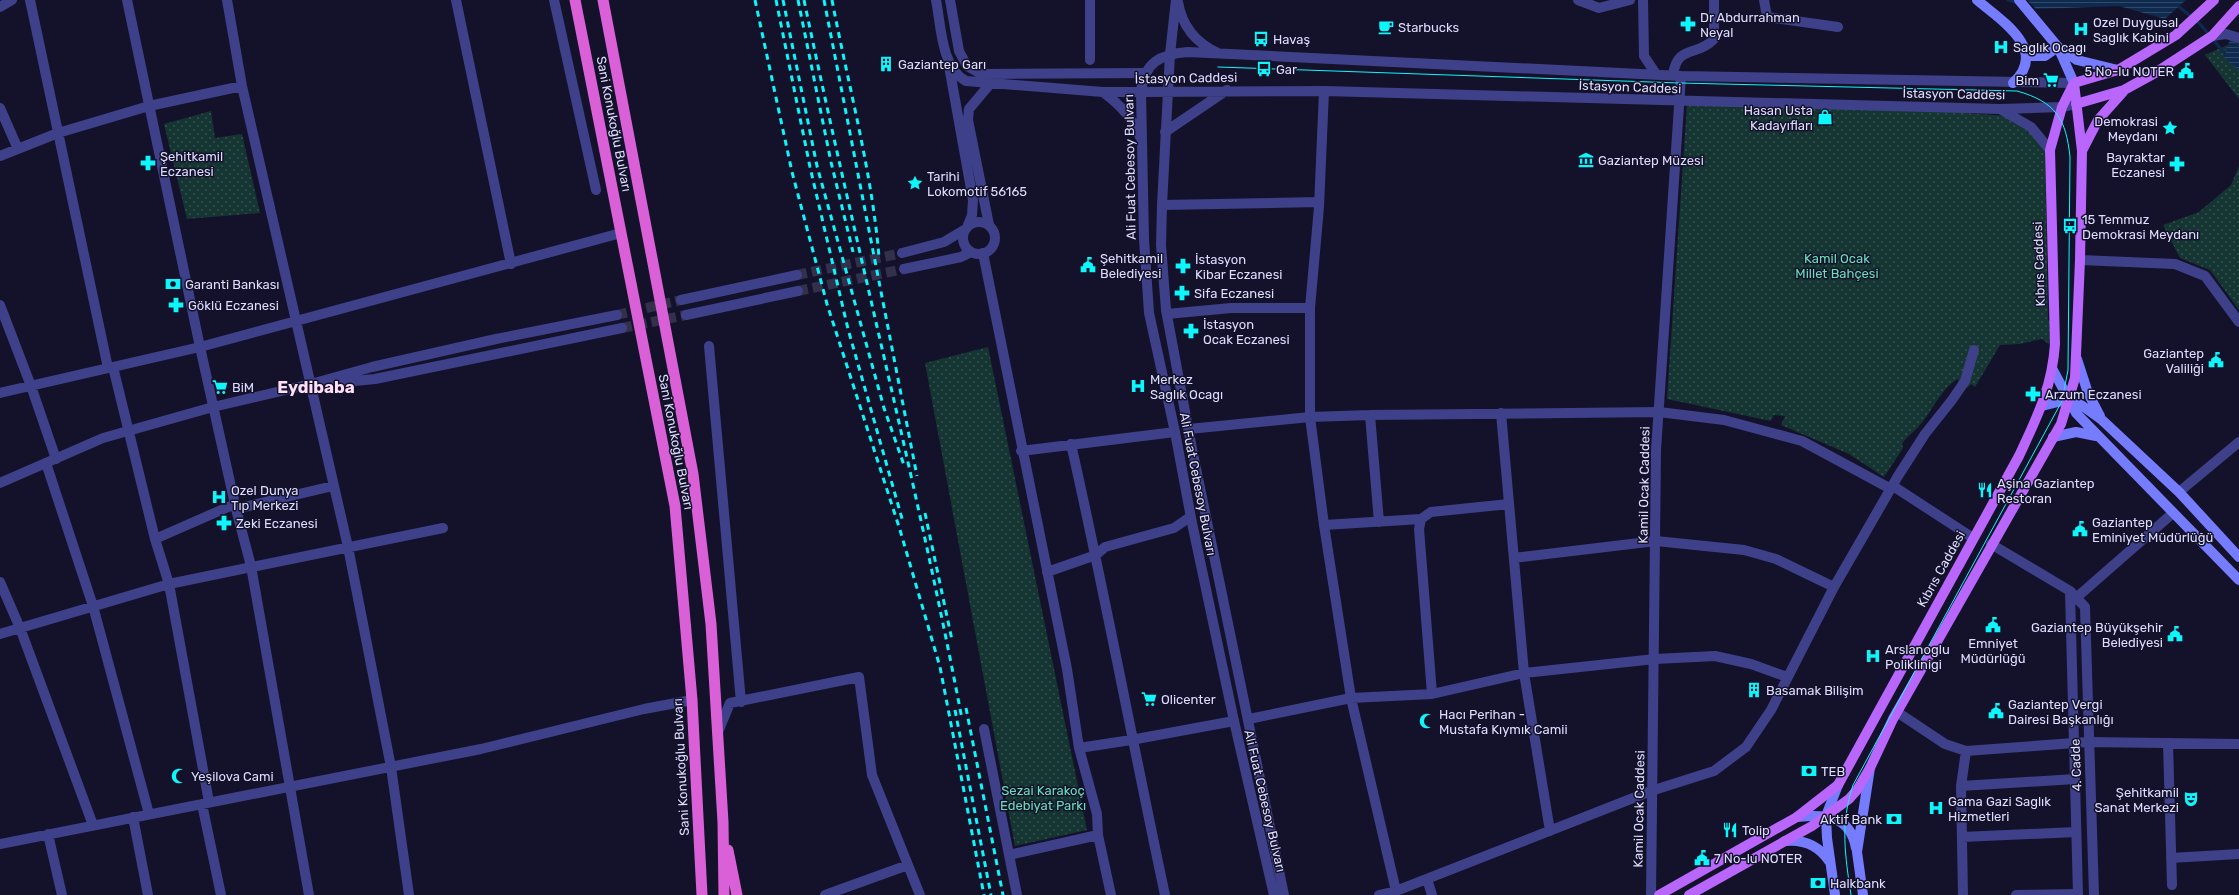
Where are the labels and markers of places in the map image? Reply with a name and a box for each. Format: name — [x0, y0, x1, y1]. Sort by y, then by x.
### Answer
place label: Dr Abdurrahman Neyal — [1700, 10, 1800, 40]
pharmacy icon: Dr Abdurrahman Neyal — [1679, 15, 1697, 33]
place label: Ozel Duygusal Saglık Kabini — [2093, 15, 2178, 46]
cafe icon: Starbucks — [1377, 18, 1395, 36]
place label: Starbucks — [1398, 20, 1460, 35]
hospital icon: Ozel Duygusal Saglık Kabini — [2072, 20, 2090, 38]
bus stop icon: Havaş — [1252, 30, 1270, 48]
place label: Havaş — [1273, 32, 1310, 47]
hospital icon: Saglık Ocagı — [1992, 38, 2010, 56]
place label: Saglık Ocagı — [2013, 40, 2086, 56]
building icon: Gaziantep Garı — [877, 55, 895, 73]
place label: Gaziantep Garı — [898, 57, 986, 72]
bus stop icon: Gar — [1255, 60, 1273, 78]
place label: Gar — [1276, 62, 1297, 77]
public building icon: 5 No-lu NOTER — [2177, 62, 2195, 80]
place label: 5 No-lu NOTER — [2085, 64, 2174, 79]
supermarket icon: Bim — [2042, 71, 2060, 89]
place label: Bim — [2016, 73, 2039, 88]
place label: Hasan Usta Kadayıfları — [1744, 103, 1813, 133]
shop icon: Hasan Usta Kadayıfları — [1816, 108, 1834, 126]
place label: Demokrasi Meydanı — [2094, 114, 2158, 144]
place icon: Demokrasi Meydanı — [2161, 119, 2179, 137]
place label: Şehitkamil Eczanesi — [160, 149, 223, 179]
place label: Bayraktar Eczanesi — [2106, 150, 2165, 180]
museum icon: Gaziantep Müzesi — [1577, 151, 1595, 169]
place label: Gaziantep Müzesi — [1598, 153, 1704, 168]
pharmacy icon: Şehitkamil Eczanesi — [139, 154, 157, 172]
pharmacy icon: Bayraktar Eczanesi — [2168, 155, 2186, 173]
place label: Tarihi Lokomotif 56165 — [927, 169, 1027, 199]
place icon: Tarihi Lokomotif 56165 — [906, 174, 924, 192]
place label: 15 Temmuz Demokrasi Meydanı — [2082, 212, 2199, 242]
bus stop icon: 15 Temmuz Demokrasi Meydanı — [2061, 217, 2079, 235]
place label: Şehitkamil Belediyesi — [1100, 251, 1163, 281]
place label: İstasyon Kibar Eczanesi — [1195, 252, 1282, 282]
public building icon: Şehitkamil Belediyesi — [1079, 256, 1097, 274]
pharmacy icon: İstasyon Kibar Eczanesi — [1174, 257, 1192, 275]
bank icon: Garanti Bankası — [164, 275, 182, 293]
place label: Garanti Bankası — [185, 277, 280, 292]
pharmacy icon: Sifa Eczanesi — [1173, 284, 1191, 302]
place label: Sifa Eczanesi — [1194, 286, 1274, 301]
pharmacy icon: Göklü Eczanesi — [167, 296, 185, 314]
place label: Göklü Eczanesi — [188, 298, 279, 313]
place label: İstasyon Ocak Eczanesi — [1203, 317, 1290, 347]
pharmacy icon: İstasyon Ocak Eczanesi — [1182, 322, 1200, 340]
place label: Gaziantep Valiliği — [2143, 346, 2204, 377]
public building icon: Gaziantep Valiliği — [2207, 351, 2225, 369]
place label: Merkez Saglık Ocagı — [1150, 372, 1223, 403]
hospital icon: Merkez Saglık Ocagı — [1129, 377, 1147, 395]
supermarket icon: BiM — [211, 378, 229, 396]
place label: BiM — [232, 380, 254, 395]
pharmacy icon: Arzum Eczanesi — [2024, 385, 2042, 403]
place label: Arzum Eczanesi — [2045, 387, 2142, 402]
place label: Aşina Gaziantep Restoran — [1997, 476, 2095, 506]
restaurant icon: Aşina Gaziantep Restoran — [1976, 481, 1994, 499]
place label: Ozel Dunya Tıp Merkezi — [231, 483, 299, 513]
hospital icon: Ozel Dunya Tıp Merkezi — [210, 488, 228, 506]
pharmacy icon: Zeki Eczanesi — [215, 514, 233, 532]
place label: Gaziantep Eminiyet Müdürlüğü — [2092, 515, 2213, 546]
place label: Zeki Eczanesi — [236, 516, 318, 531]
public building icon: Gaziantep Eminiyet Müdürlüğü — [2071, 520, 2089, 538]
public building icon: Emniyet Müdürlüğü — [1984, 616, 2002, 634]
place label: Gaziantep Büyükşehir Belediyesi — [2031, 620, 2163, 650]
public building icon: Gaziantep Büyükşehir Belediyesi — [2166, 625, 2184, 643]
place label: Emniyet Müdürlüğü — [1960, 636, 2026, 667]
place label: Arslanoglu Poliklinigi — [1885, 642, 1950, 673]
hospital icon: Arslanoglu Poliklinigi — [1864, 647, 1882, 665]
building icon: Basamak Bilişim — [1745, 681, 1763, 699]
place label: Basamak Bilişim — [1766, 683, 1864, 698]
supermarket icon: Olicenter — [1140, 690, 1158, 708]
place label: Olicenter — [1161, 692, 1216, 707]
place label: Gaziantep Vergi Dairesi Başkanlığı — [2008, 697, 2114, 728]
public building icon: Gaziantep Vergi Dairesi Başkanlığı — [1987, 702, 2005, 720]
place label: Hacı Perihan - Mustafa Kıymık Camii — [1439, 707, 1568, 737]
mosque icon: Hacı Perihan - Mustafa Kıymık Camii — [1418, 712, 1436, 730]
bank icon: TEB — [1800, 762, 1818, 780]
place label: TEB — [1821, 764, 1845, 779]
mosque icon: Yeşilova Cami — [170, 767, 188, 785]
place label: Yeşilova Cami — [191, 769, 274, 784]
place label: Şehitkamil Sanat Merkezi — [2095, 785, 2179, 815]
theatre icon: Şehitkamil Sanat Merkezi — [2182, 790, 2200, 808]
place label: Gama Gazi Saglık Hizmetleri — [1948, 794, 2051, 824]
hospital icon: Gama Gazi Saglık Hizmetleri — [1927, 799, 1945, 817]
bank icon: Aktif Bank — [1885, 810, 1903, 828]
place label: Aktif Bank — [1820, 812, 1882, 827]
restaurant icon: Tolip — [1721, 821, 1739, 839]
place label: Tolip — [1742, 823, 1770, 838]
public building icon: 7 No-lu NOTER — [1693, 849, 1711, 867]
place label: 7 No-lu NOTER — [1714, 851, 1802, 866]
bank icon: Halkbank — [1809, 874, 1827, 892]
place label: Halkbank — [1830, 876, 1886, 891]

